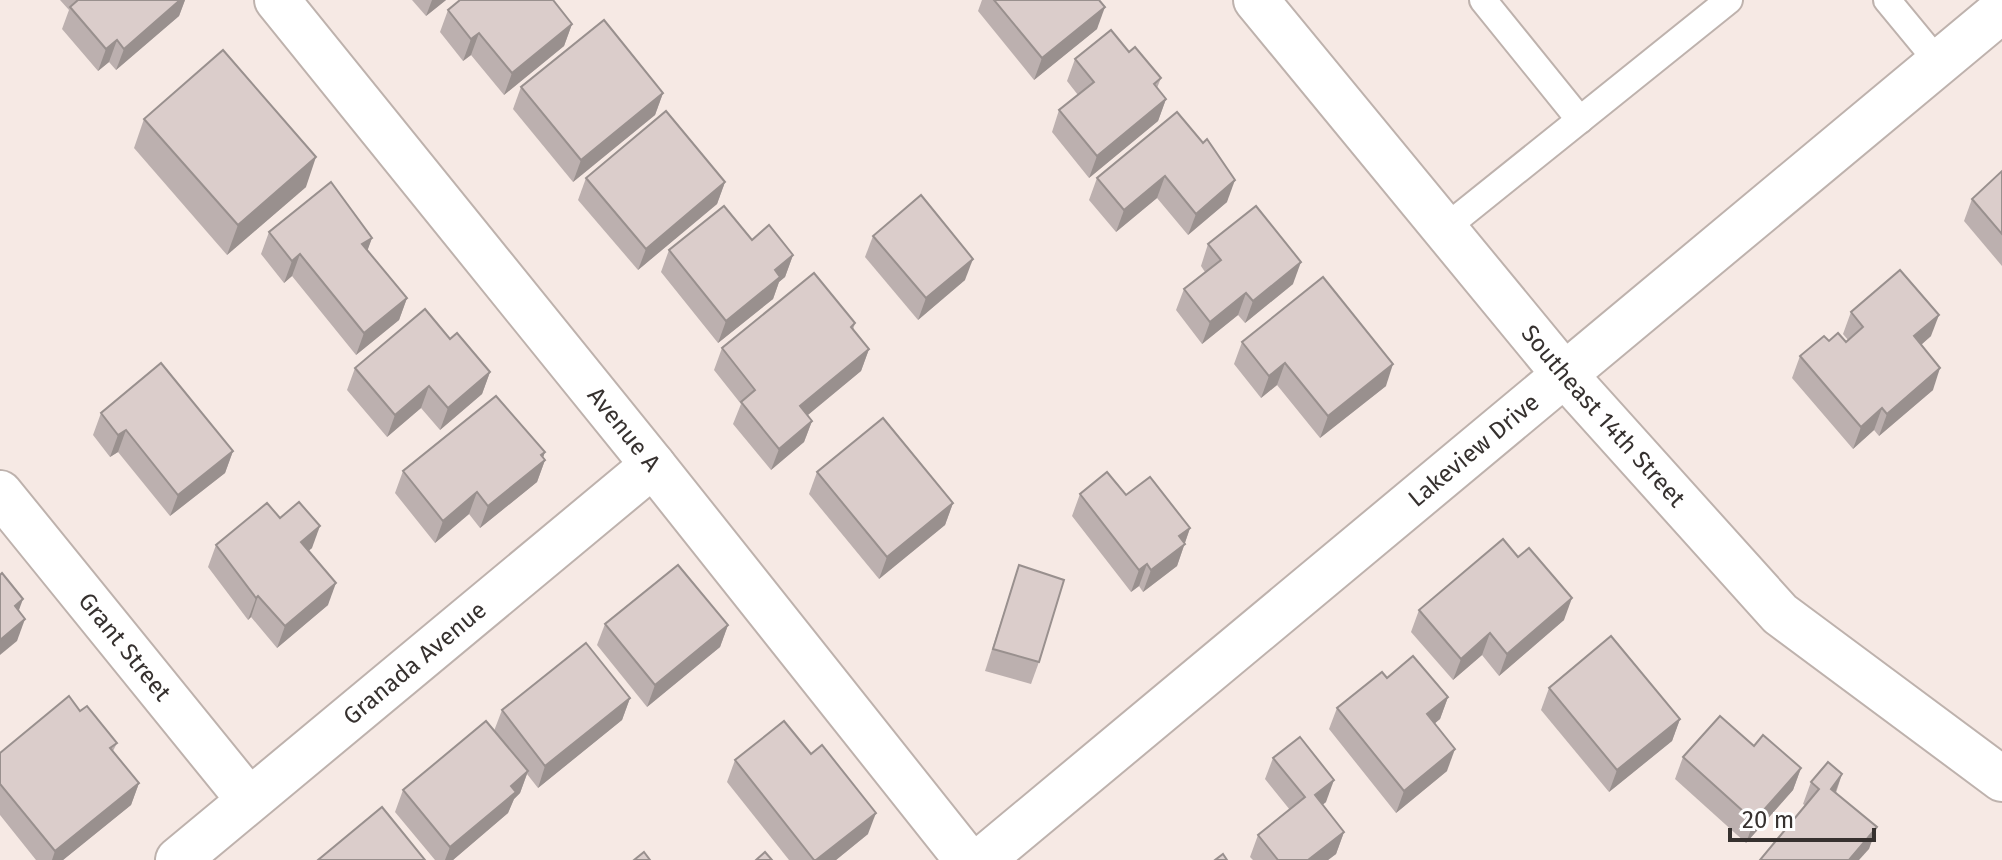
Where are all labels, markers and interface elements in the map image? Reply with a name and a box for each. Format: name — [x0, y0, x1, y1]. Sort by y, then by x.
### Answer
street label: Southeast 14th Street — [1516, 319, 1691, 513]
street label: Avenue A — [582, 382, 667, 477]
street label: Lakeview Drive — [1403, 388, 1545, 513]
street label: Grant Street — [73, 587, 177, 707]
street label: Granada Avenue — [338, 596, 492, 731]
scale bar — [1730, 792, 1874, 842]
text: 20 m — [1742, 806, 1794, 834]

